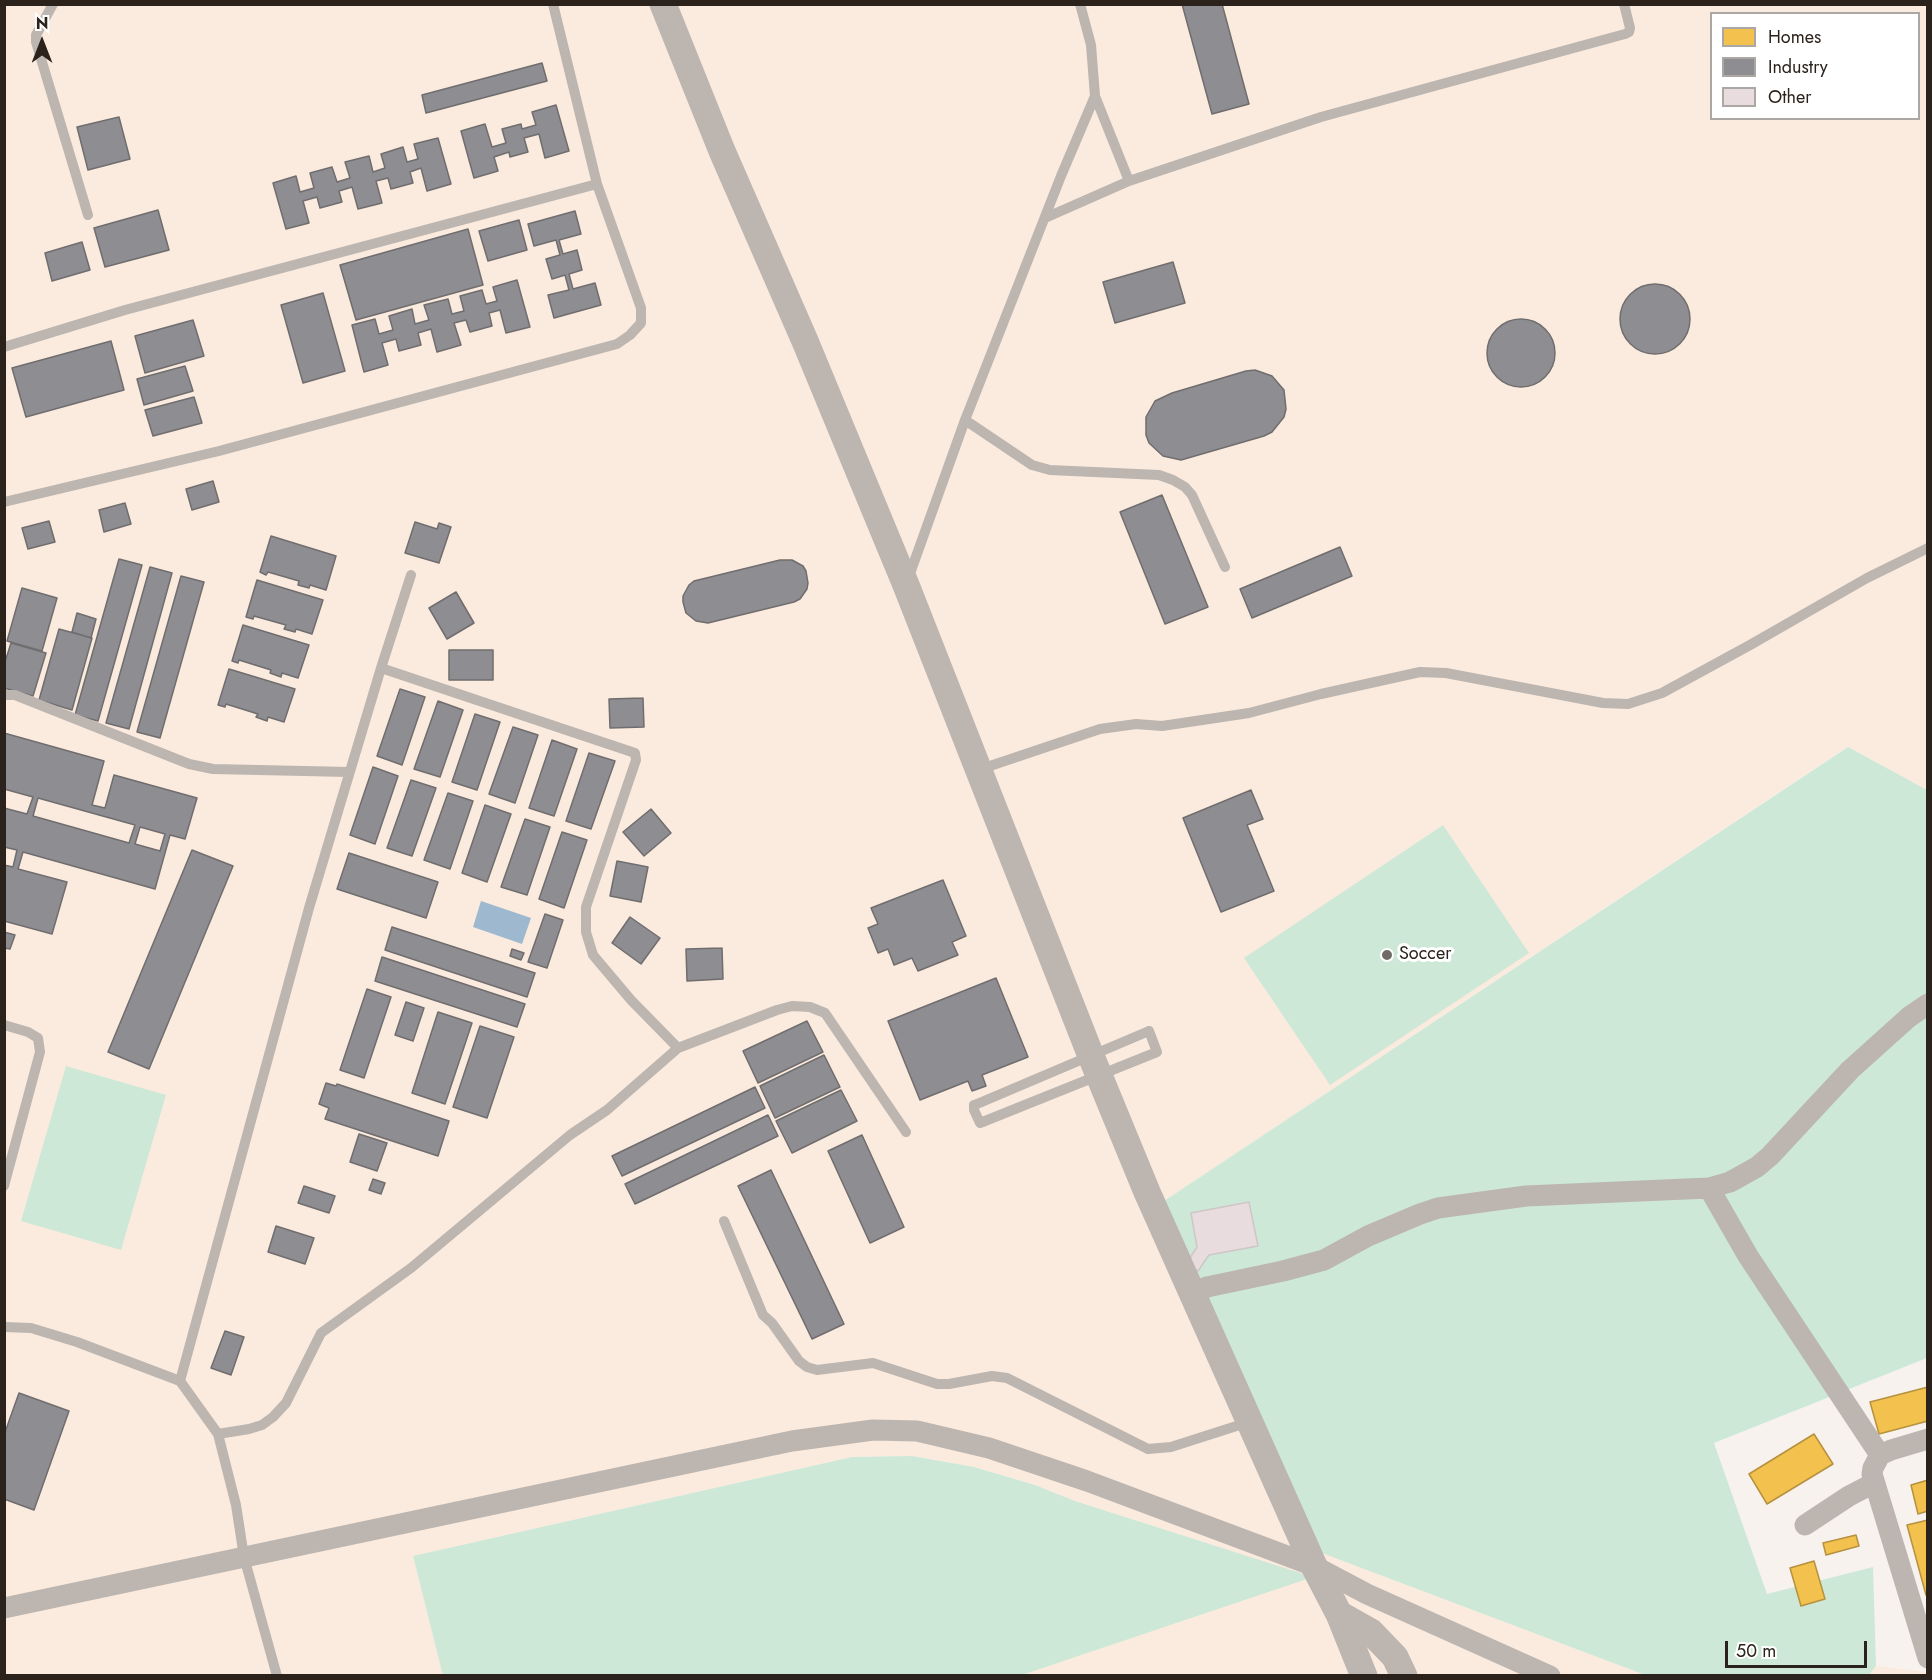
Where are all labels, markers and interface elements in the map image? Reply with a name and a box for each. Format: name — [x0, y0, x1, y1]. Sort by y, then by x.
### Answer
north arrow — [12, 12, 72, 72]
text: N — [36, 12, 48, 35]
legend — [1710, 12, 1920, 120]
text: Homes — [1768, 24, 1821, 50]
text: Industry — [1768, 54, 1828, 80]
text: Other — [1768, 84, 1811, 110]
place label: Soccer — [1399, 944, 1451, 966]
marker: Soccer — [1380, 948, 1394, 962]
scale bar — [1728, 1629, 1870, 1667]
text: 50 m — [1736, 1638, 1776, 1664]

